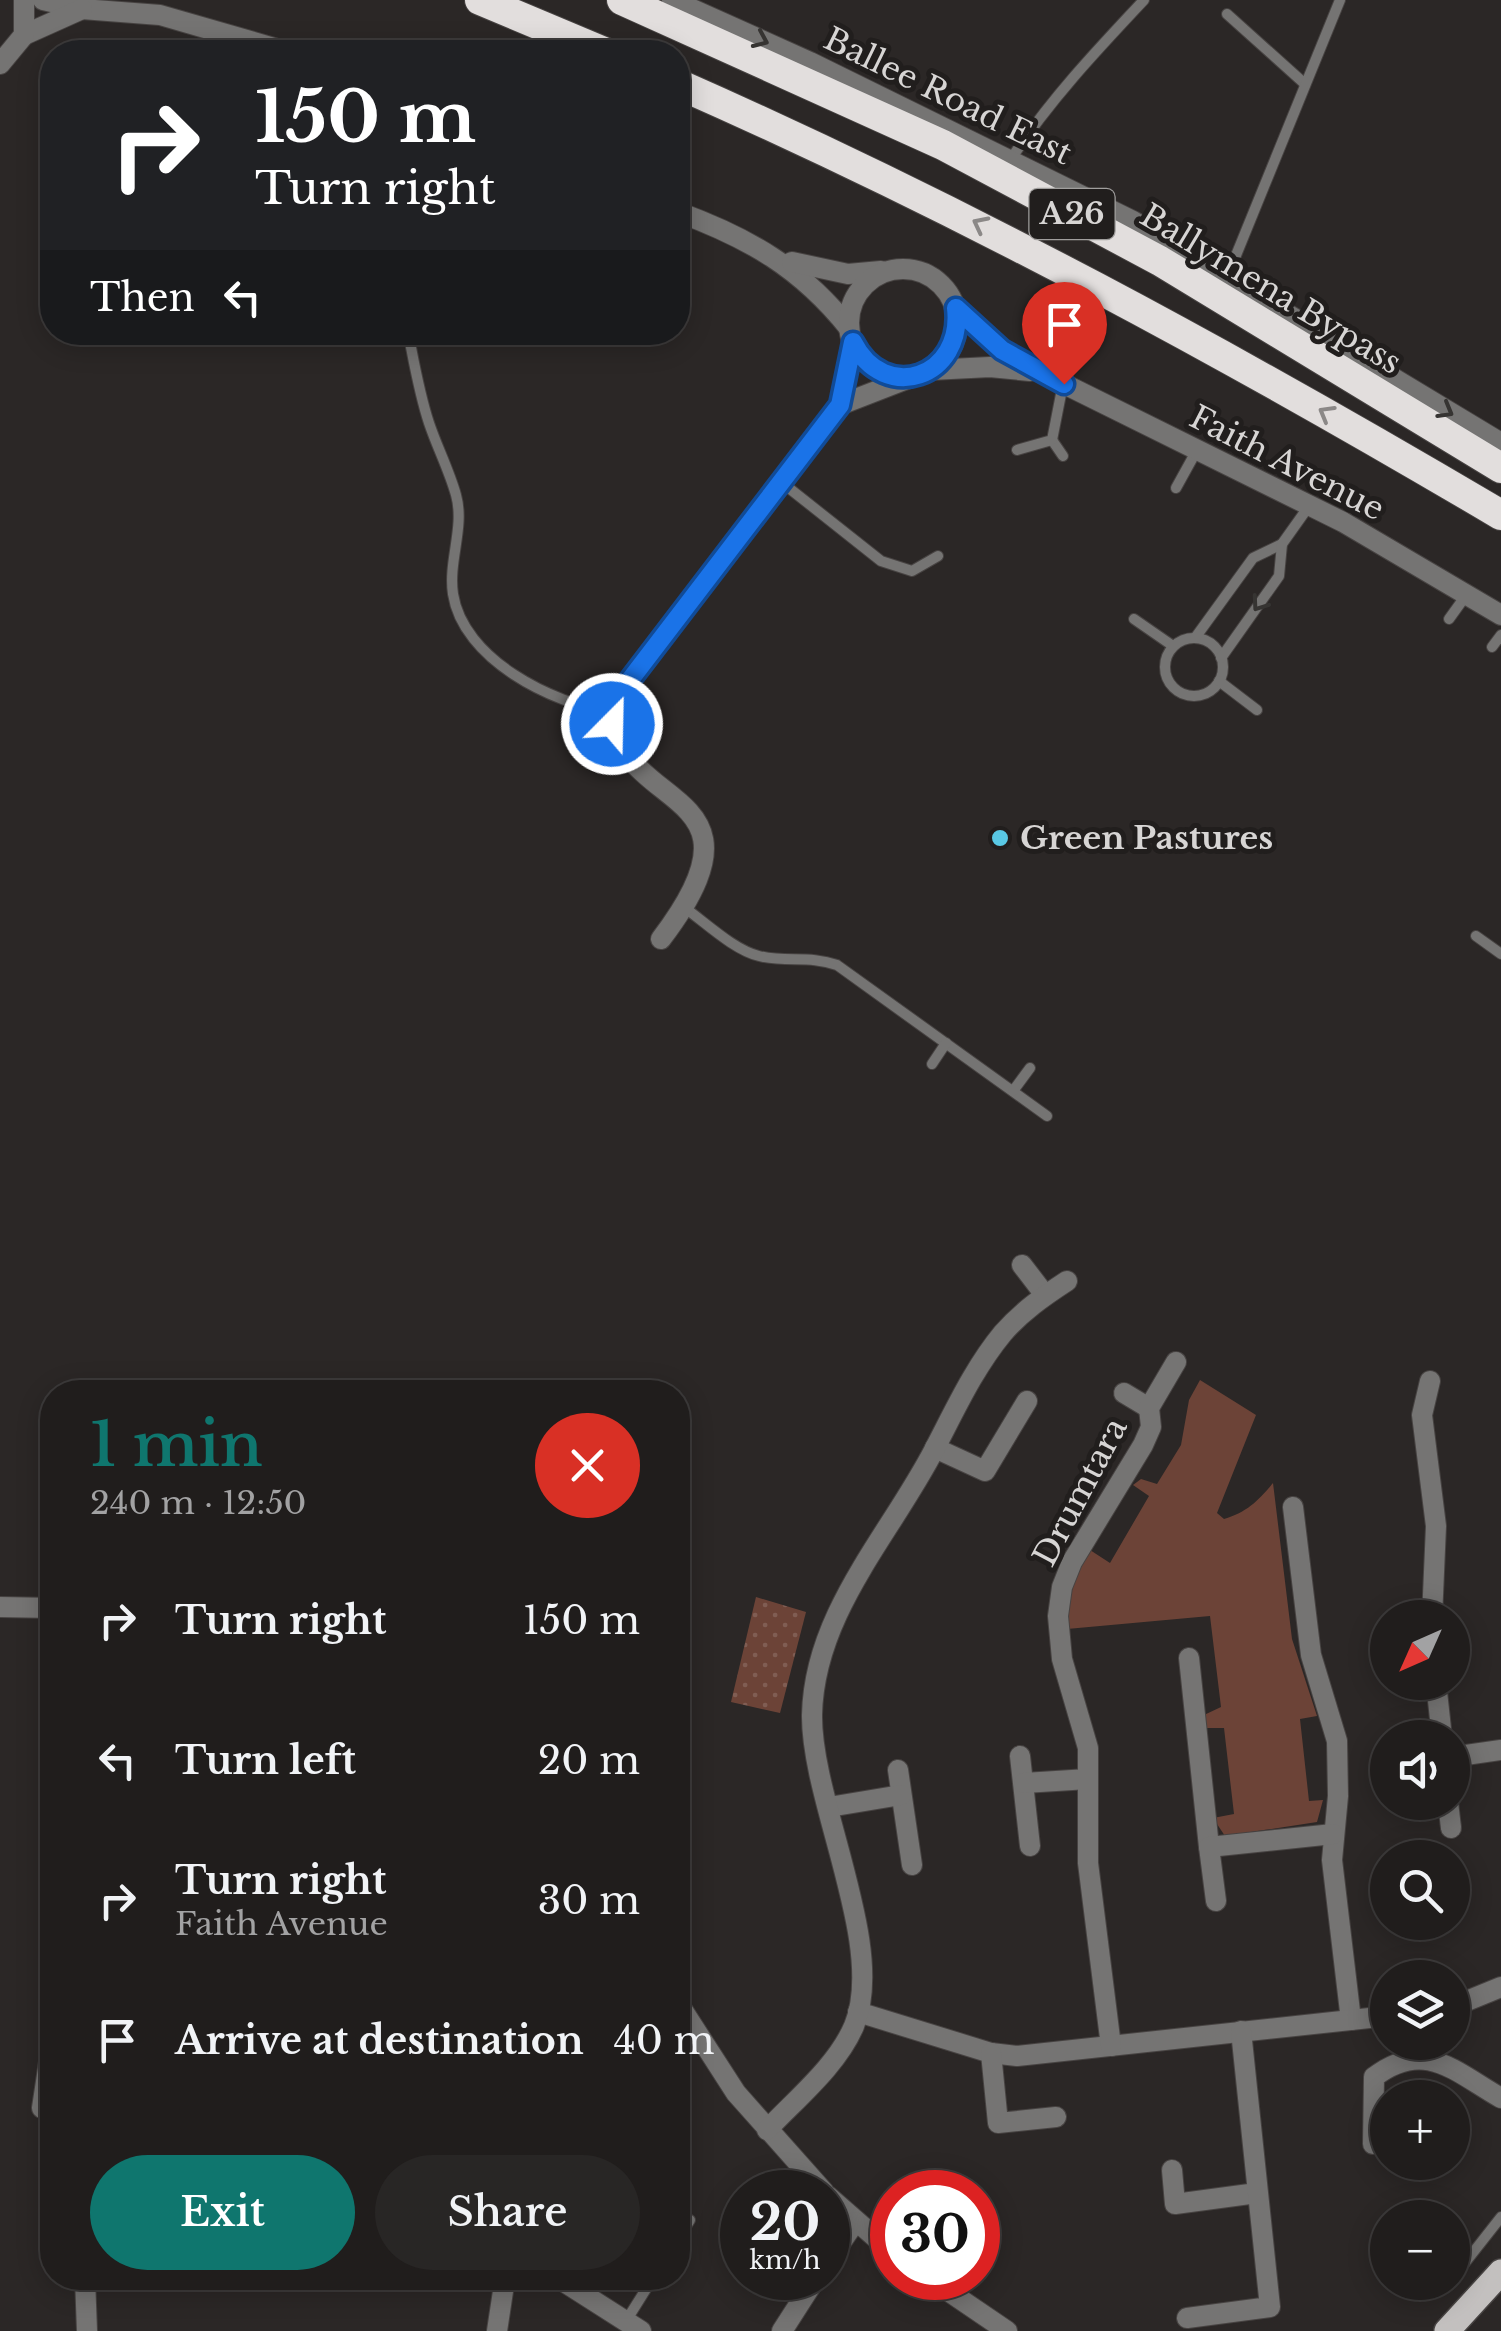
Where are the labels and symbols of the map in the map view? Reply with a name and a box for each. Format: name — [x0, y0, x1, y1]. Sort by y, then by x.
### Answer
street label: Ballee Road East — [818, 19, 1078, 173]
one-way arrow — [751, 28, 769, 48]
road number: A26 — [1030, 189, 1114, 239]
street label: Ballymena Bypass — [1133, 195, 1409, 383]
one-way arrow — [972, 217, 990, 236]
pin — [1022, 282, 1107, 385]
street label: Faith Avenue — [1183, 397, 1391, 529]
one-way arrow — [1435, 399, 1453, 418]
one-way arrow — [1319, 405, 1337, 425]
one-way arrow — [1253, 592, 1271, 611]
position arrow — [560, 672, 664, 776]
place label: Green Pastures — [1020, 818, 1273, 858]
marker: Green Pastures — [989, 827, 1011, 849]
street label: Drumtara — [1024, 1411, 1136, 1573]
north arrow — [1370, 1600, 1470, 1700]
speed limit sign: 30 — [870, 2170, 1000, 2300]

